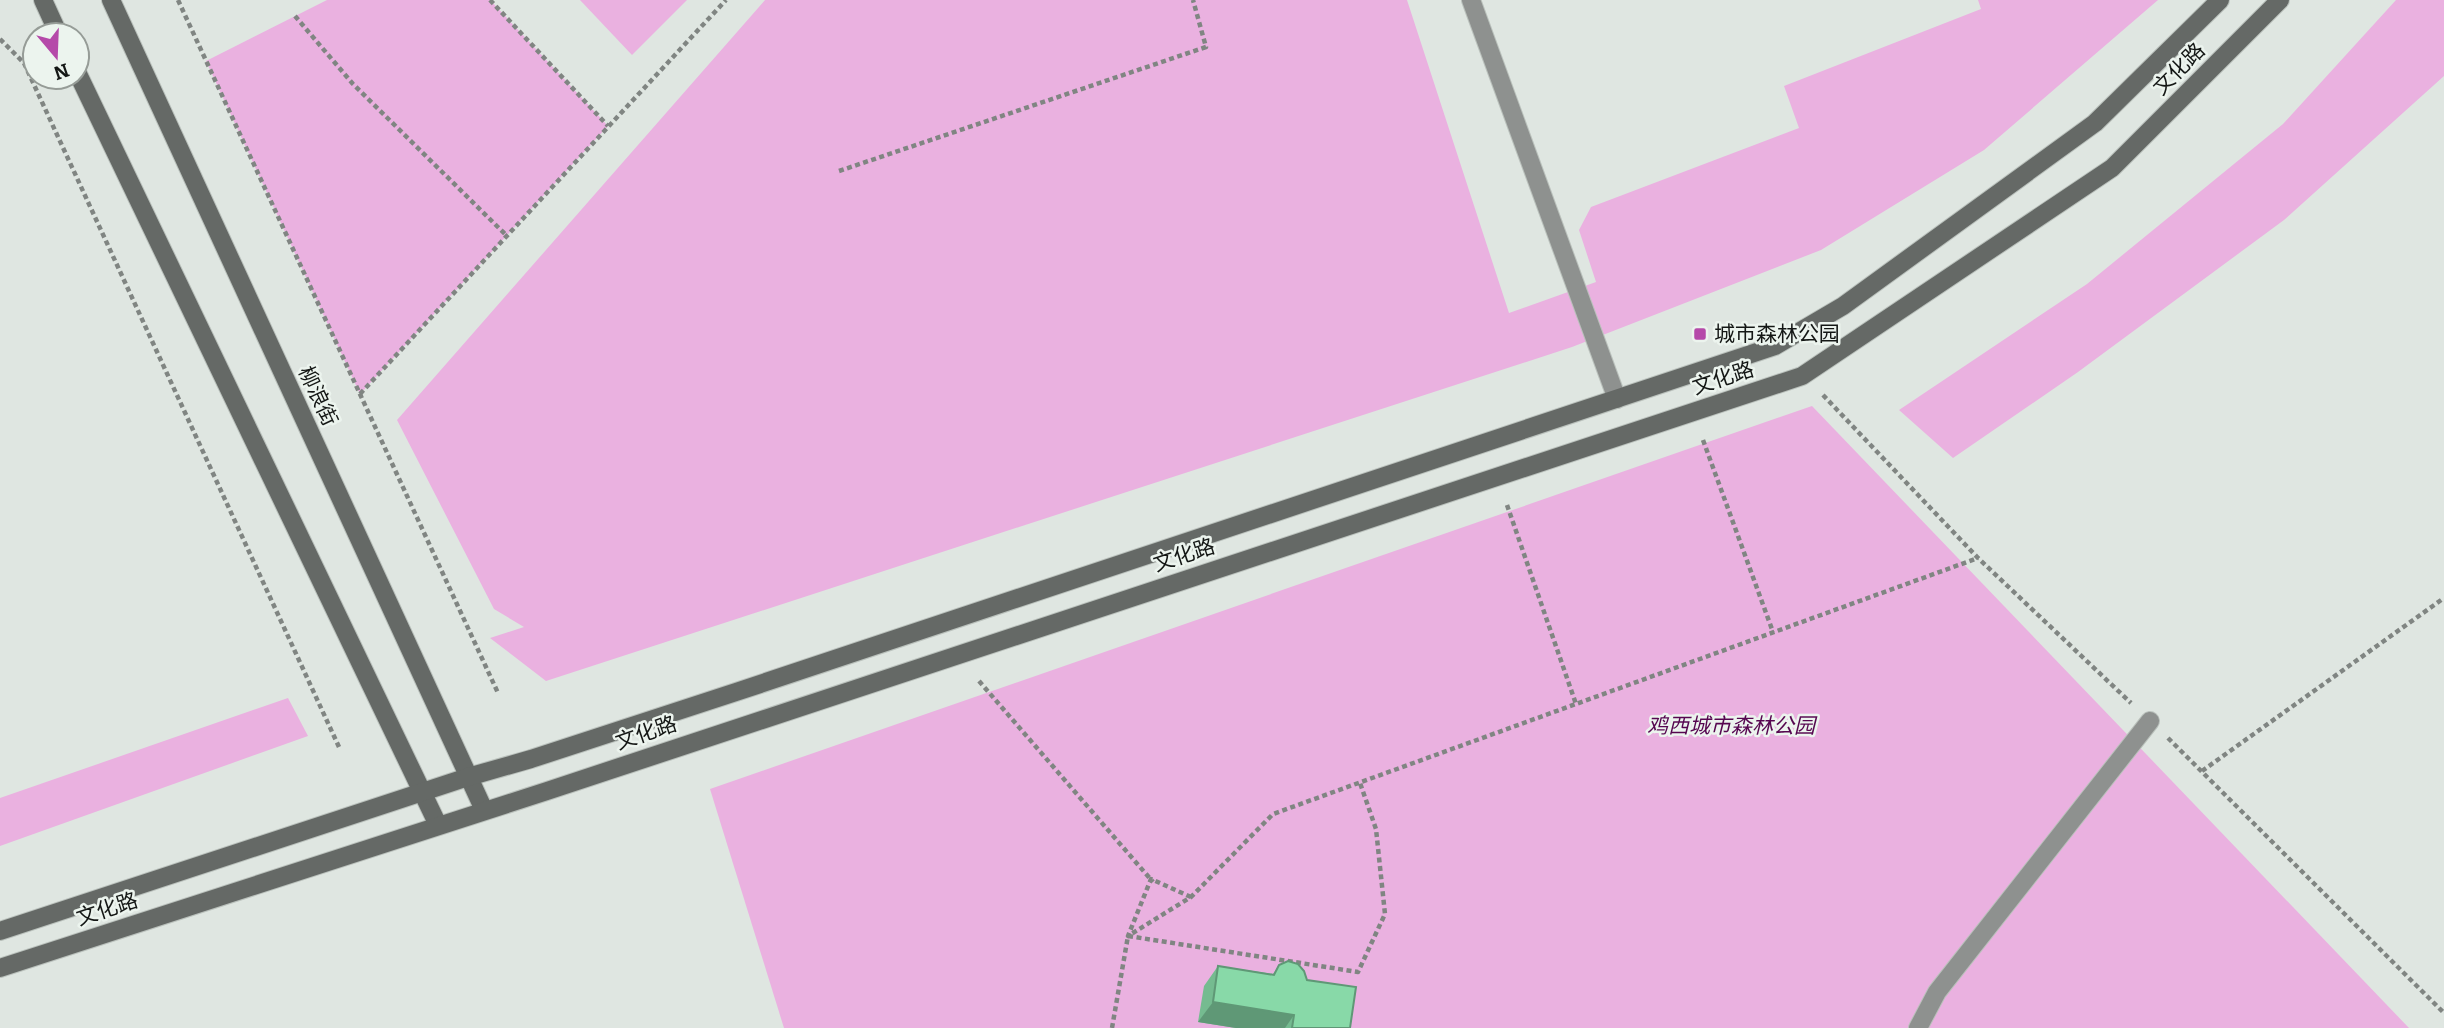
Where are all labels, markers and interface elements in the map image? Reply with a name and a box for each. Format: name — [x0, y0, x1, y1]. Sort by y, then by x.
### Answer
north arrow — [21, 21, 91, 91]
street label: 文化路 — [2148, 38, 2210, 100]
text: N — [50, 58, 72, 85]
place label: 城市森林公园 — [1714, 321, 1840, 347]
marker: 城市森林公园 — [1692, 326, 1708, 342]
street label: 文化路 — [1689, 356, 1757, 400]
street label: 柳浪街 — [293, 362, 343, 430]
street label: 文化路 — [1150, 533, 1218, 577]
street label: 文化路 — [612, 710, 680, 756]
park label: 鸡西城市森林公园 — [1647, 713, 1818, 739]
street label: 文化路 — [73, 887, 141, 931]

